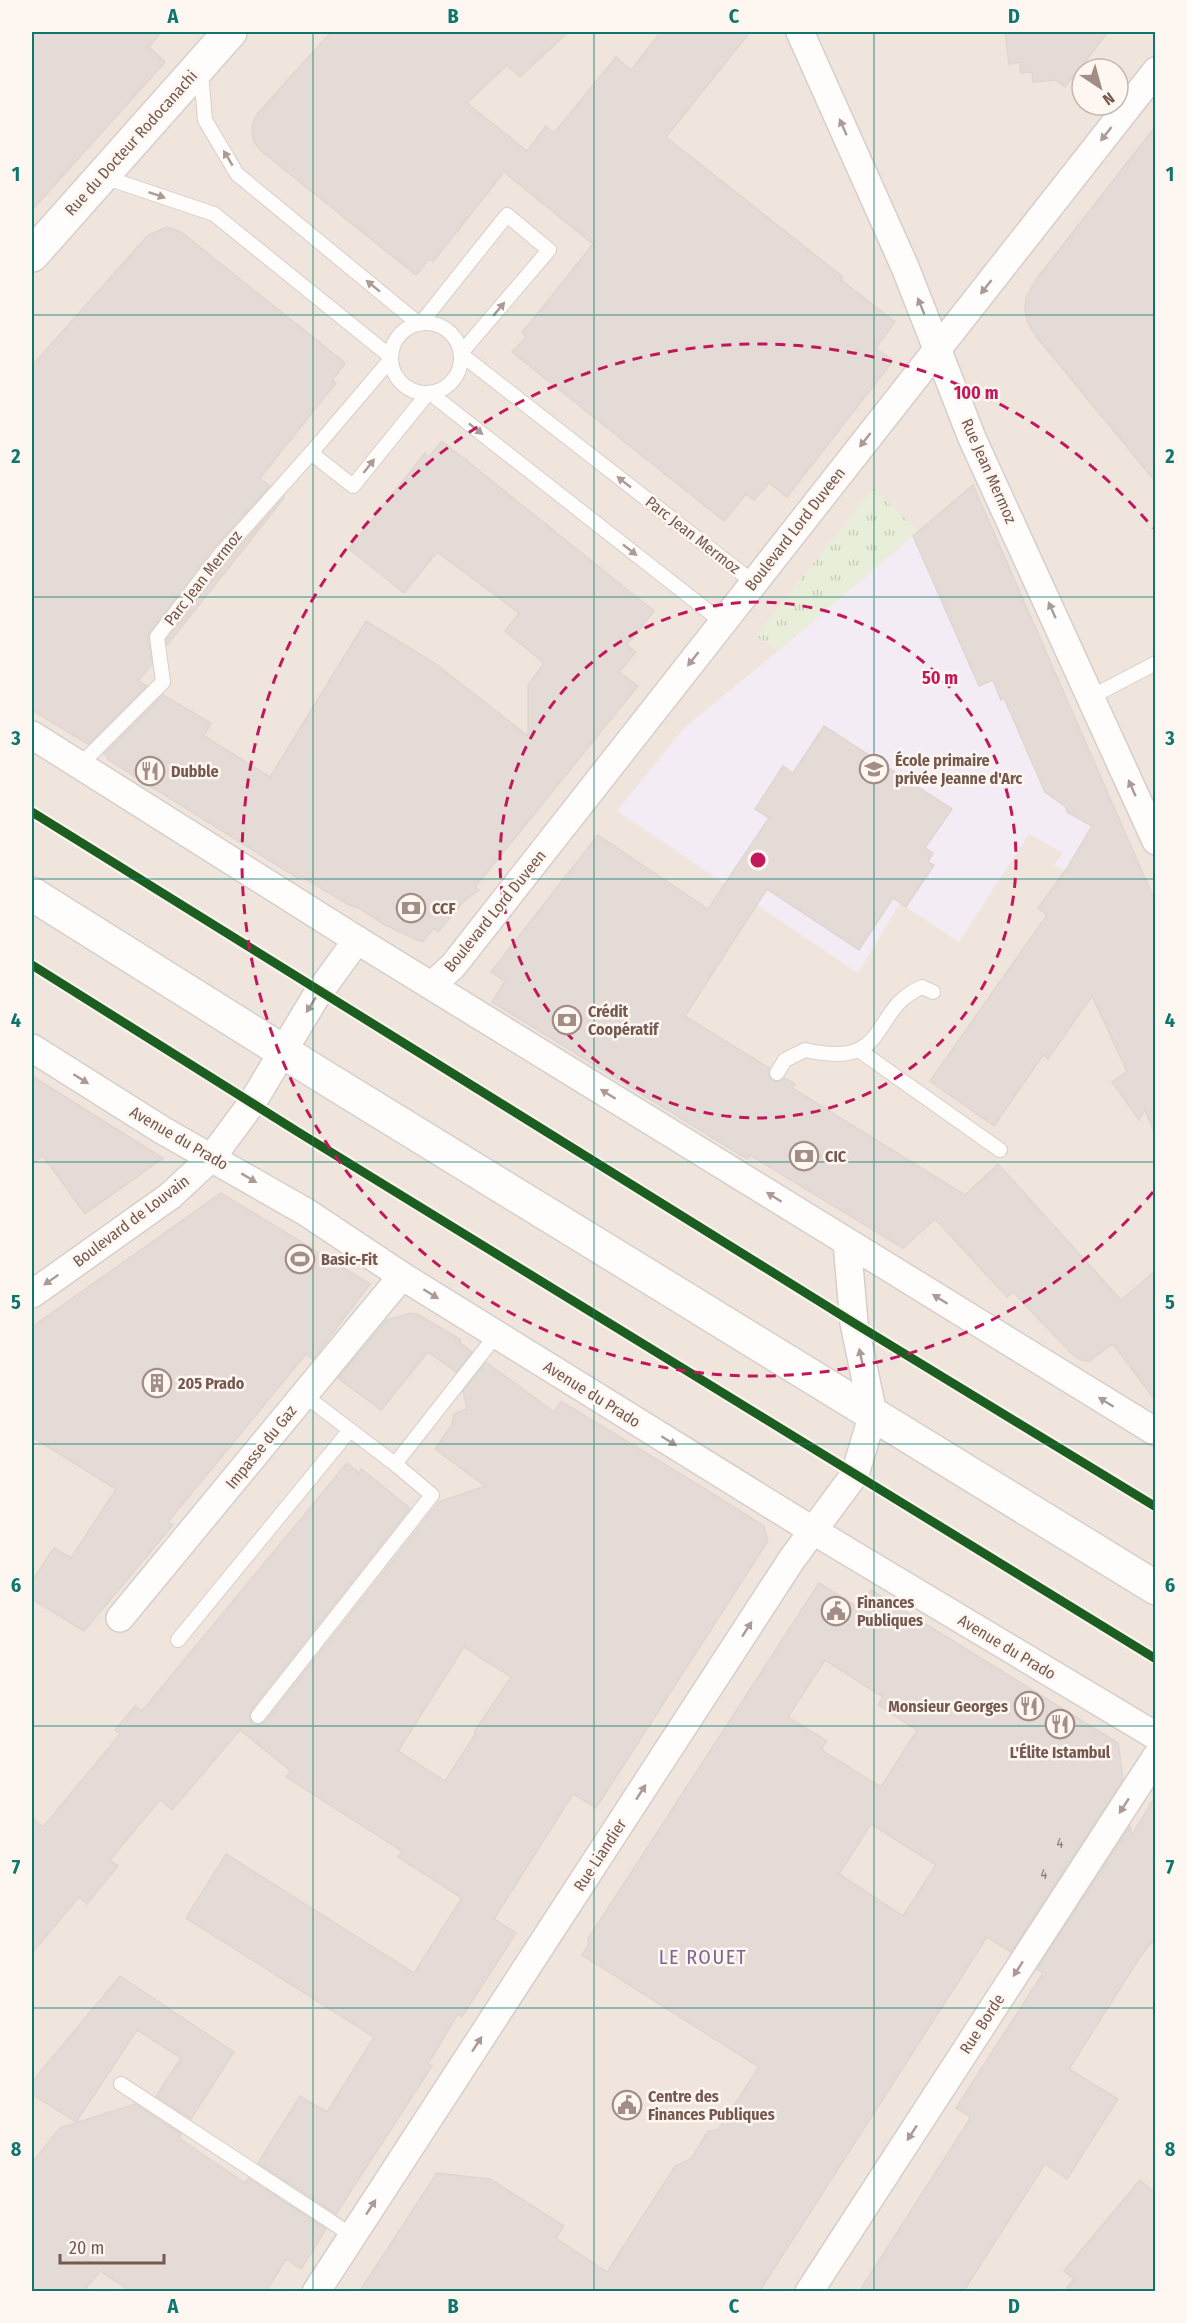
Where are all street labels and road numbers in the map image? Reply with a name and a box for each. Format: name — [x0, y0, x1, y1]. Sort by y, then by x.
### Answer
street label: Rue du Docteur Rodocanachi — [61, 67, 201, 219]
street label: Rue Jean Mermoz — [957, 416, 1021, 526]
street label: Boulevard Lord Duveen — [741, 464, 849, 594]
street label: Parc Jean Mermoz — [642, 492, 744, 578]
street label: Parc Jean Mermoz — [160, 527, 246, 629]
street label: Boulevard Lord Duveen — [440, 846, 550, 976]
street label: Avenue du Prado — [126, 1102, 232, 1174]
street label: Boulevard de Louvain — [69, 1171, 193, 1271]
street label: Avenue du Prado — [540, 1357, 644, 1431]
street label: Impasse du Gaz — [222, 1401, 300, 1493]
street label: Avenue du Prado — [955, 1610, 1059, 1684]
street label: Rue Liandier — [570, 1815, 631, 1895]
street label: Rue Borde — [956, 1990, 1008, 2057]

